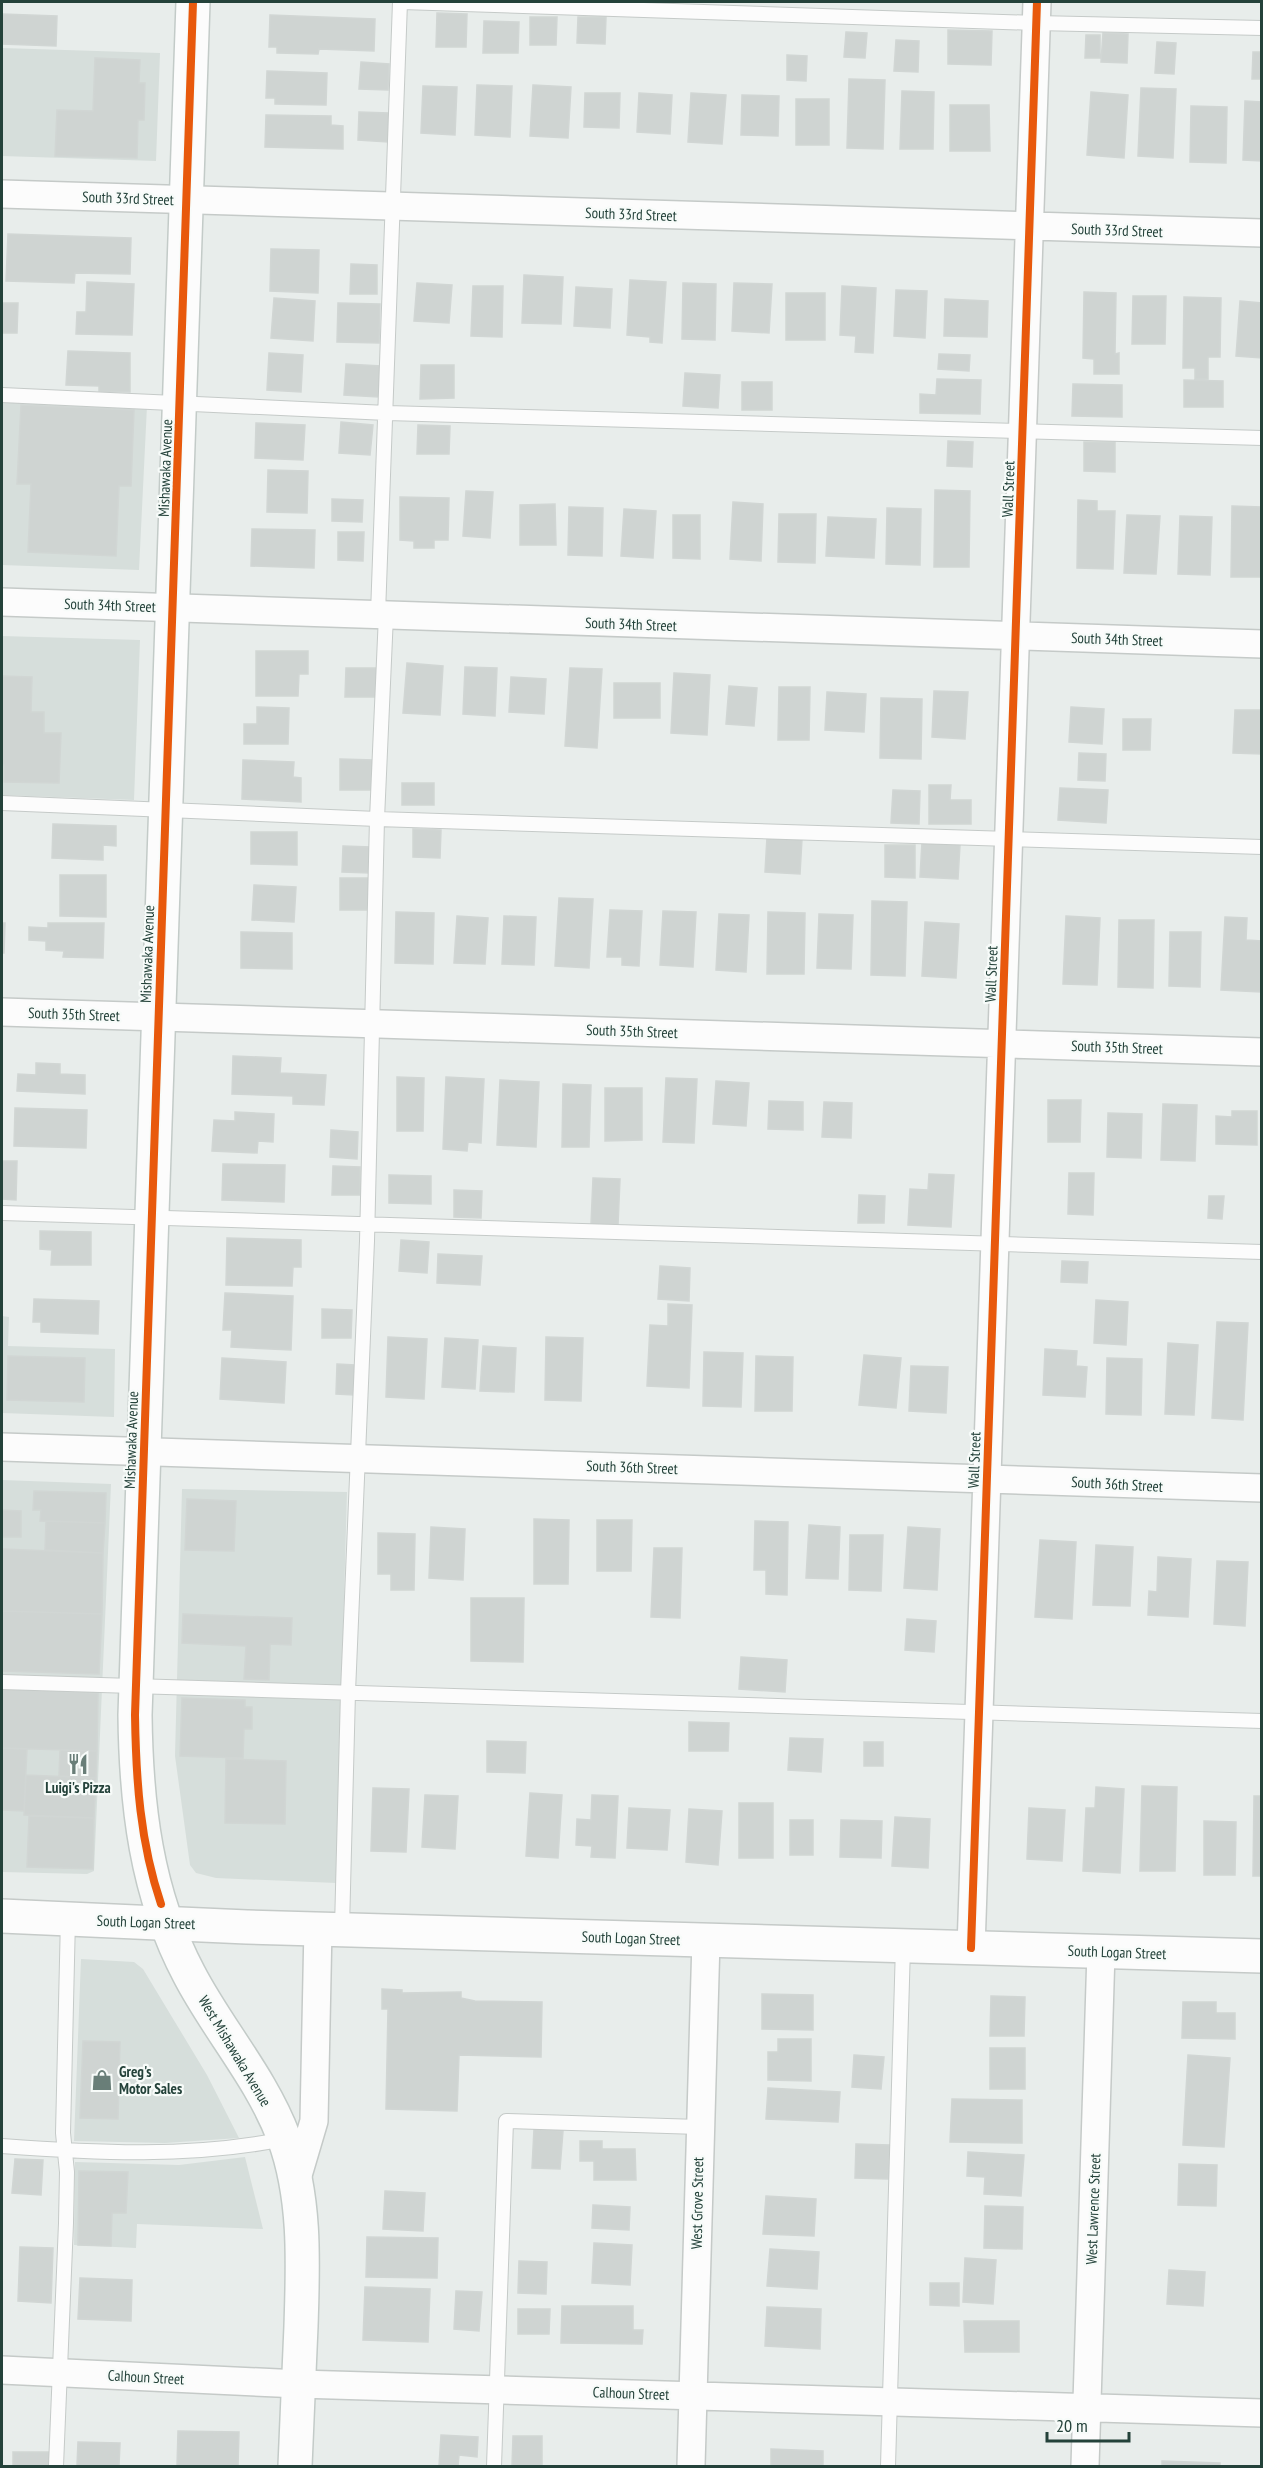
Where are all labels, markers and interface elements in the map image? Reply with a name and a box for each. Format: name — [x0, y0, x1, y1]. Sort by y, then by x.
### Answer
street label: South 33rd Street — [82, 187, 174, 209]
street label: South 33rd Street — [585, 203, 677, 225]
street label: South 33rd Street — [1071, 219, 1163, 241]
street label: Mishawaka Avenue — [154, 419, 176, 517]
street label: Wall Street — [998, 460, 1018, 518]
street label: South 34th Street — [64, 594, 156, 616]
street label: South 34th Street — [585, 613, 677, 635]
street label: South 34th Street — [1071, 628, 1163, 650]
street label: Mishawaka Avenue — [136, 905, 158, 1003]
street label: Wall Street — [981, 945, 1001, 1003]
street label: South 35th Street — [28, 1003, 120, 1025]
street label: South 35th Street — [586, 1020, 678, 1042]
street label: South 35th Street — [1071, 1036, 1163, 1058]
street label: Mishawaka Avenue — [120, 1391, 142, 1489]
street label: Wall Street — [964, 1431, 984, 1489]
street label: South 36th Street — [586, 1456, 678, 1478]
street label: South 36th Street — [1071, 1472, 1163, 1496]
restaurant icon: Luigi's Pizza — [66, 1752, 90, 1776]
place label: Luigi's Pizza — [45, 1778, 111, 1797]
street label: South Logan Street — [96, 1911, 196, 1933]
street label: South Logan Street — [581, 1927, 681, 1949]
street label: South Logan Street — [1067, 1941, 1167, 1963]
street label: West Mishawaka Avenue — [194, 1992, 276, 2110]
place label: Greg's Motor Sales — [119, 2062, 182, 2098]
shop icon: Greg's Motor Sales — [90, 2068, 114, 2092]
street label: West Lawrence Street — [1082, 2153, 1104, 2265]
street label: West Grove Street — [687, 2157, 707, 2249]
street label: Calhoun Street — [107, 2366, 185, 2388]
street label: Calhoun Street — [592, 2382, 670, 2404]
scale bar — [1047, 2405, 1130, 2443]
text: 20 m — [1056, 2414, 1088, 2437]

